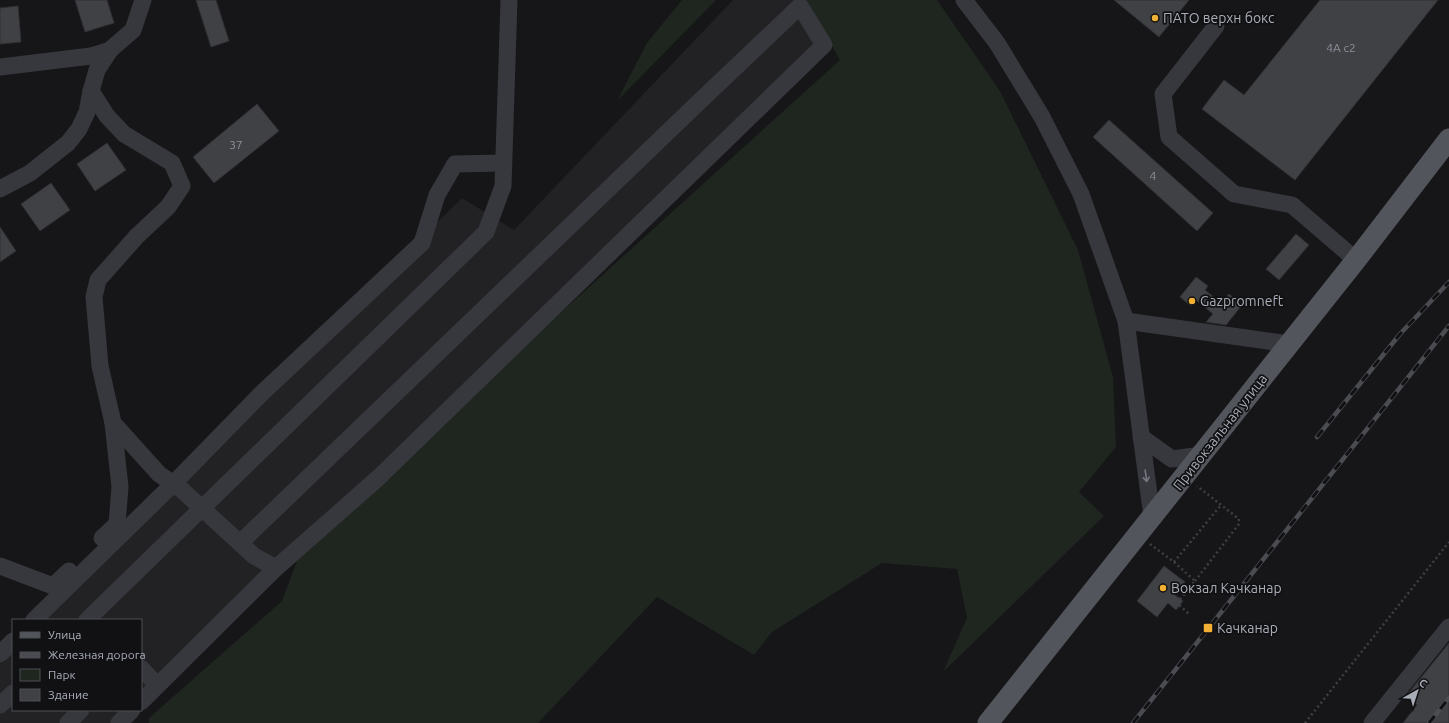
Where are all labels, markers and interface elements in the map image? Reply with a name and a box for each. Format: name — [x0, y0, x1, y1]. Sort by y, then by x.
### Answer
place label: ПАТО верхн бокс — [1163, 10, 1275, 26]
marker: ПАТО верхн бокс — [1150, 13, 1160, 23]
house number: 4А с2 — [1326, 41, 1356, 54]
house number: 37 — [229, 138, 243, 151]
house number: 4 — [1150, 169, 1157, 182]
place label: Gazpromneft — [1200, 293, 1284, 309]
marker: Gazpromneft — [1187, 296, 1197, 306]
street label: Привокзальная улица — [1170, 371, 1270, 493]
one-way arrow — [1142, 469, 1150, 482]
place label: Вокзал Качканар — [1171, 580, 1282, 596]
marker: Вокзал Качканар — [1158, 583, 1168, 593]
legend — [12, 619, 142, 711]
place label: Качканар — [1217, 620, 1278, 636]
marker: Качканар — [1202, 622, 1214, 634]
text: Улица — [48, 628, 81, 641]
text: Железная дорога — [48, 648, 146, 661]
text: Парк — [48, 668, 76, 681]
north arrow — [1397, 671, 1437, 711]
text: С — [1417, 676, 1430, 690]
text: Здание — [48, 688, 89, 701]

